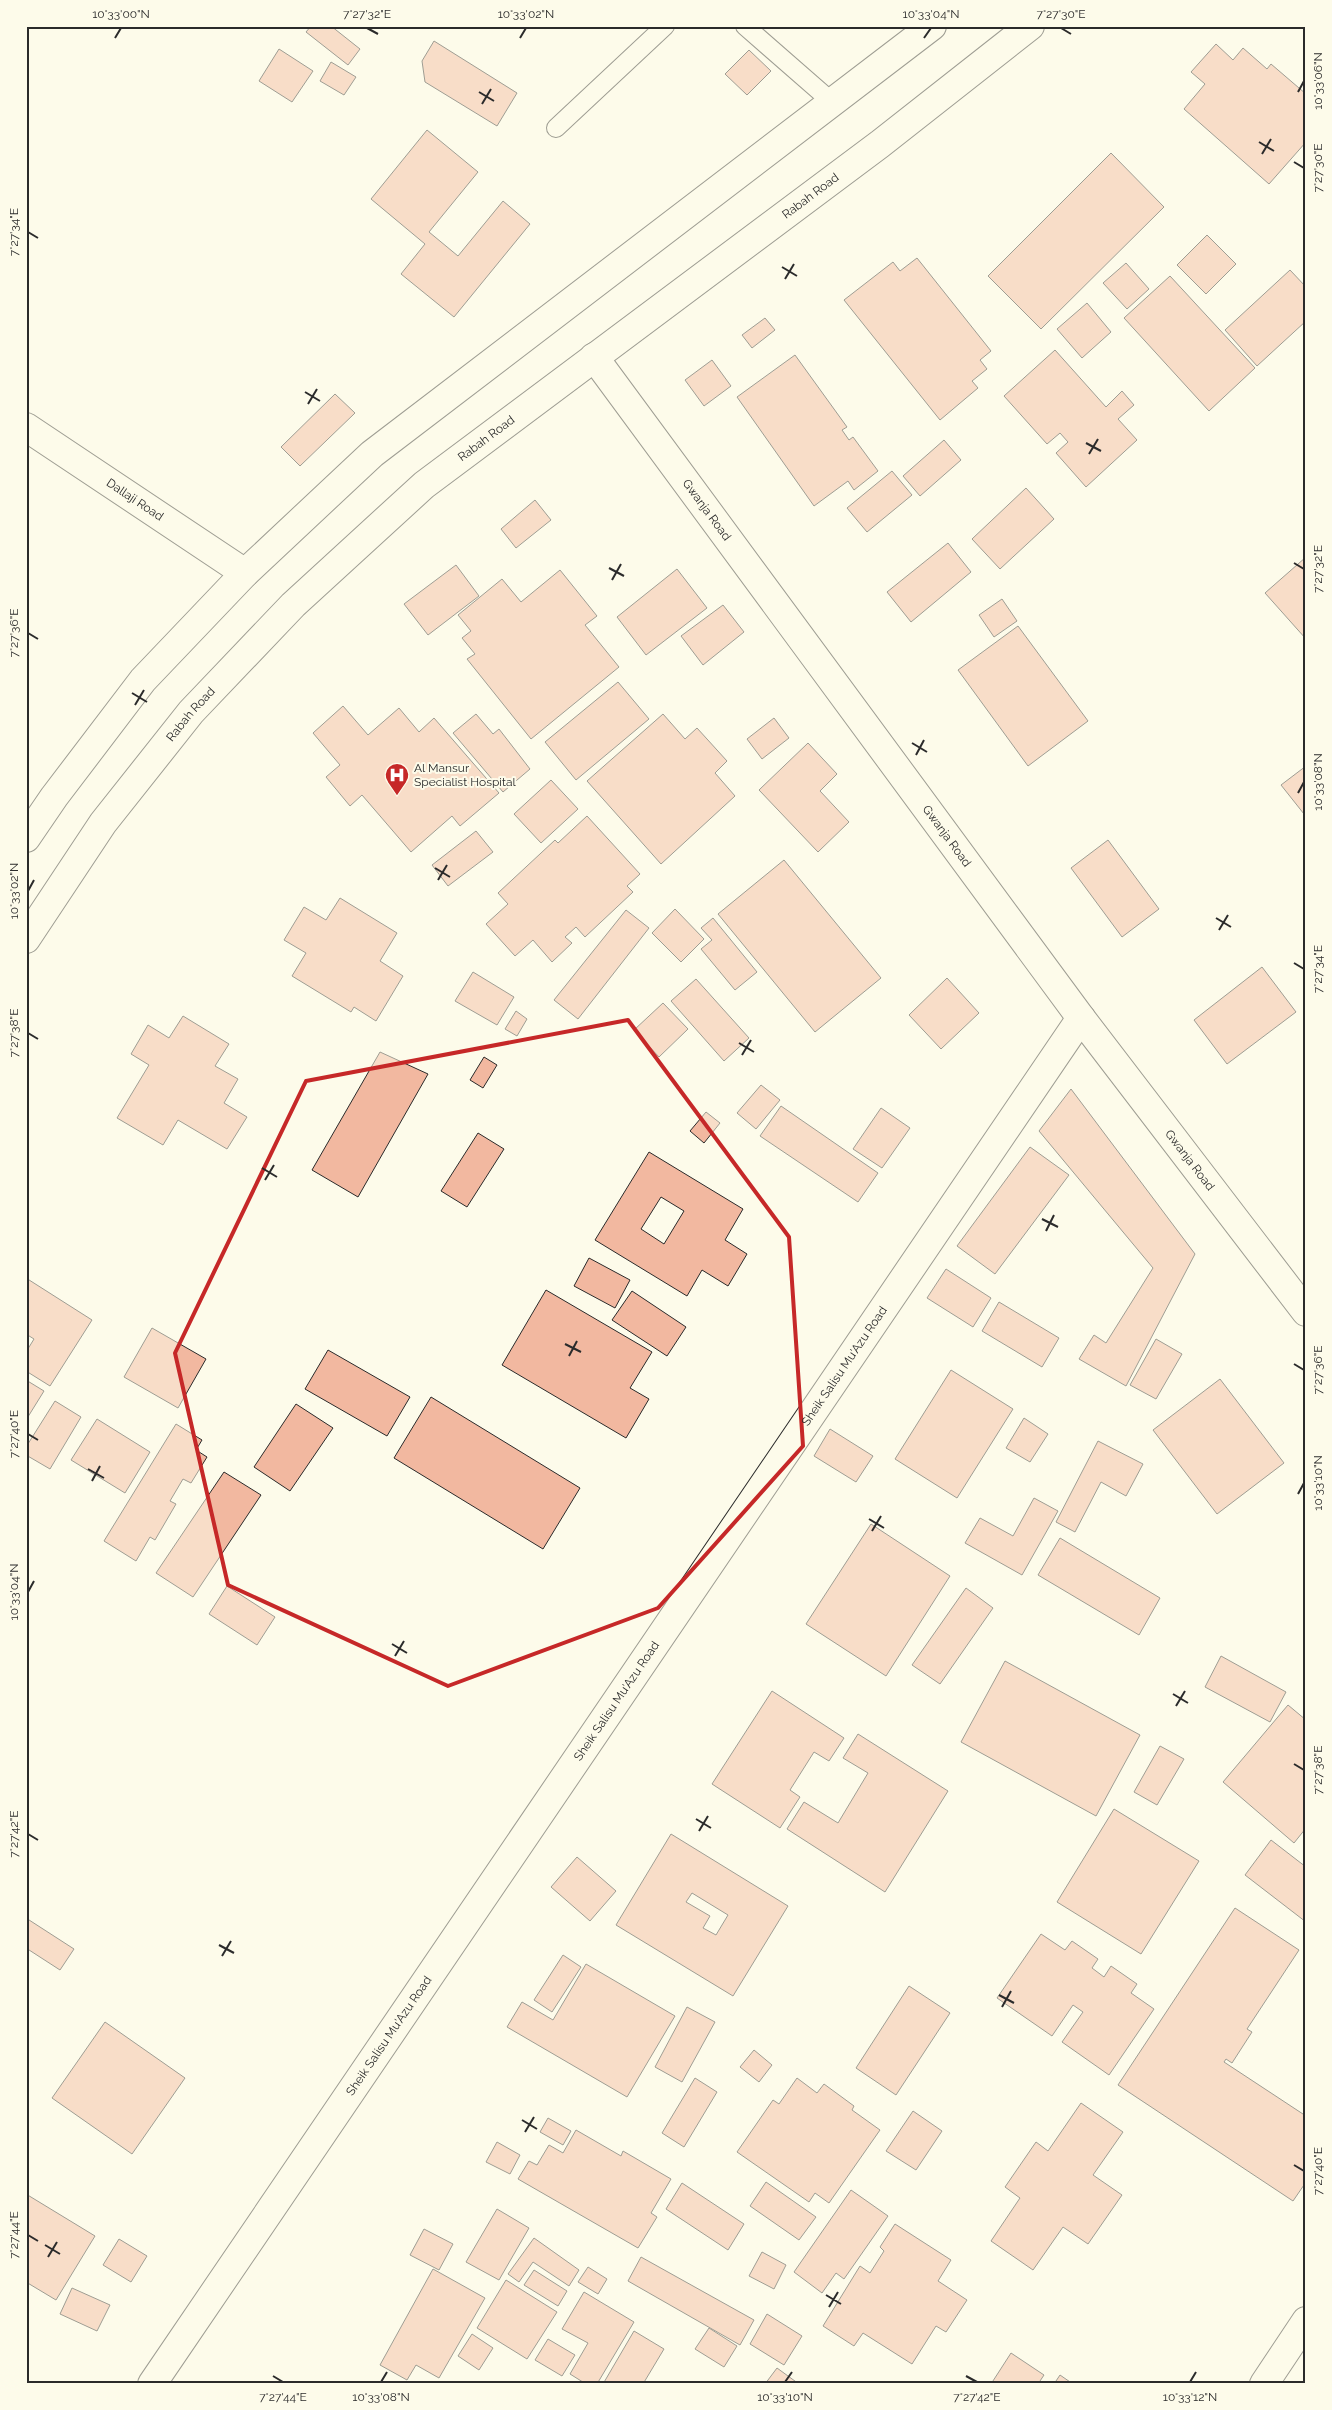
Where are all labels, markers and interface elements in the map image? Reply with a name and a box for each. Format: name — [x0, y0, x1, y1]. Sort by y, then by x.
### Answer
text: 10°33'00"N — [92, 7, 150, 21]
text: 7°27'32"E — [343, 7, 391, 21]
text: 10°33'02"N — [498, 7, 554, 21]
text: 10°33'04"N — [903, 7, 959, 21]
text: 7°27'30"E — [1036, 7, 1086, 21]
text: 10°33'06"N — [1311, 52, 1325, 110]
text: 7°27'30"E — [1311, 143, 1325, 193]
street label: Rabah Road — [779, 170, 842, 222]
text: 7°27'34"E — [7, 208, 21, 256]
street label: Rabah Road — [455, 413, 517, 464]
street label: Dallaji Road — [104, 476, 166, 524]
street label: Gwanja Road — [679, 477, 734, 543]
text: 7°27'32"E — [1311, 545, 1325, 593]
text: 7°27'36"E — [7, 609, 21, 658]
street label: Rabah Road — [164, 684, 218, 744]
text: 10°33'08"N — [1311, 753, 1325, 811]
place label: Al Mansur Specialist Hospital — [414, 761, 517, 789]
hospital icon: Al Mansur Specialist Hospital — [384, 762, 410, 796]
street label: Gwanja Road — [920, 803, 974, 869]
text: 10°33'02"N — [7, 863, 21, 919]
text: 7°27'34"E — [1311, 945, 1325, 993]
text: 7°27'38"E — [7, 1009, 21, 1057]
street label: Gwanja Road — [1162, 1127, 1217, 1193]
street label: Sheik Salisu Mu'Azu Road — [799, 1304, 890, 1429]
text: 7°27'36"E — [1311, 1346, 1325, 1395]
text: 7°27'40"E — [7, 1410, 21, 1458]
text: 10°33'10"N — [1311, 1455, 1325, 1511]
text: 10°33'04"N — [7, 1564, 21, 1620]
street label: Sheik Salisu Mu'Azu Road — [571, 1639, 662, 1763]
text: 7°27'38"E — [1311, 1746, 1325, 1794]
text: 7°27'42"E — [7, 1810, 21, 1858]
street label: Sheik Salisu Mu'Azu Road — [343, 1973, 434, 2098]
text: 7°27'40"E — [1311, 2147, 1325, 2195]
text: 7°27'44"E — [7, 2211, 21, 2259]
text: 7°27'44"E — [259, 2390, 307, 2404]
text: 10°33'08"N — [352, 2390, 410, 2404]
text: 10°33'10"N — [757, 2390, 813, 2404]
text: 7°27'42"E — [953, 2390, 1001, 2404]
text: 10°33'12"N — [1163, 2390, 1217, 2404]

